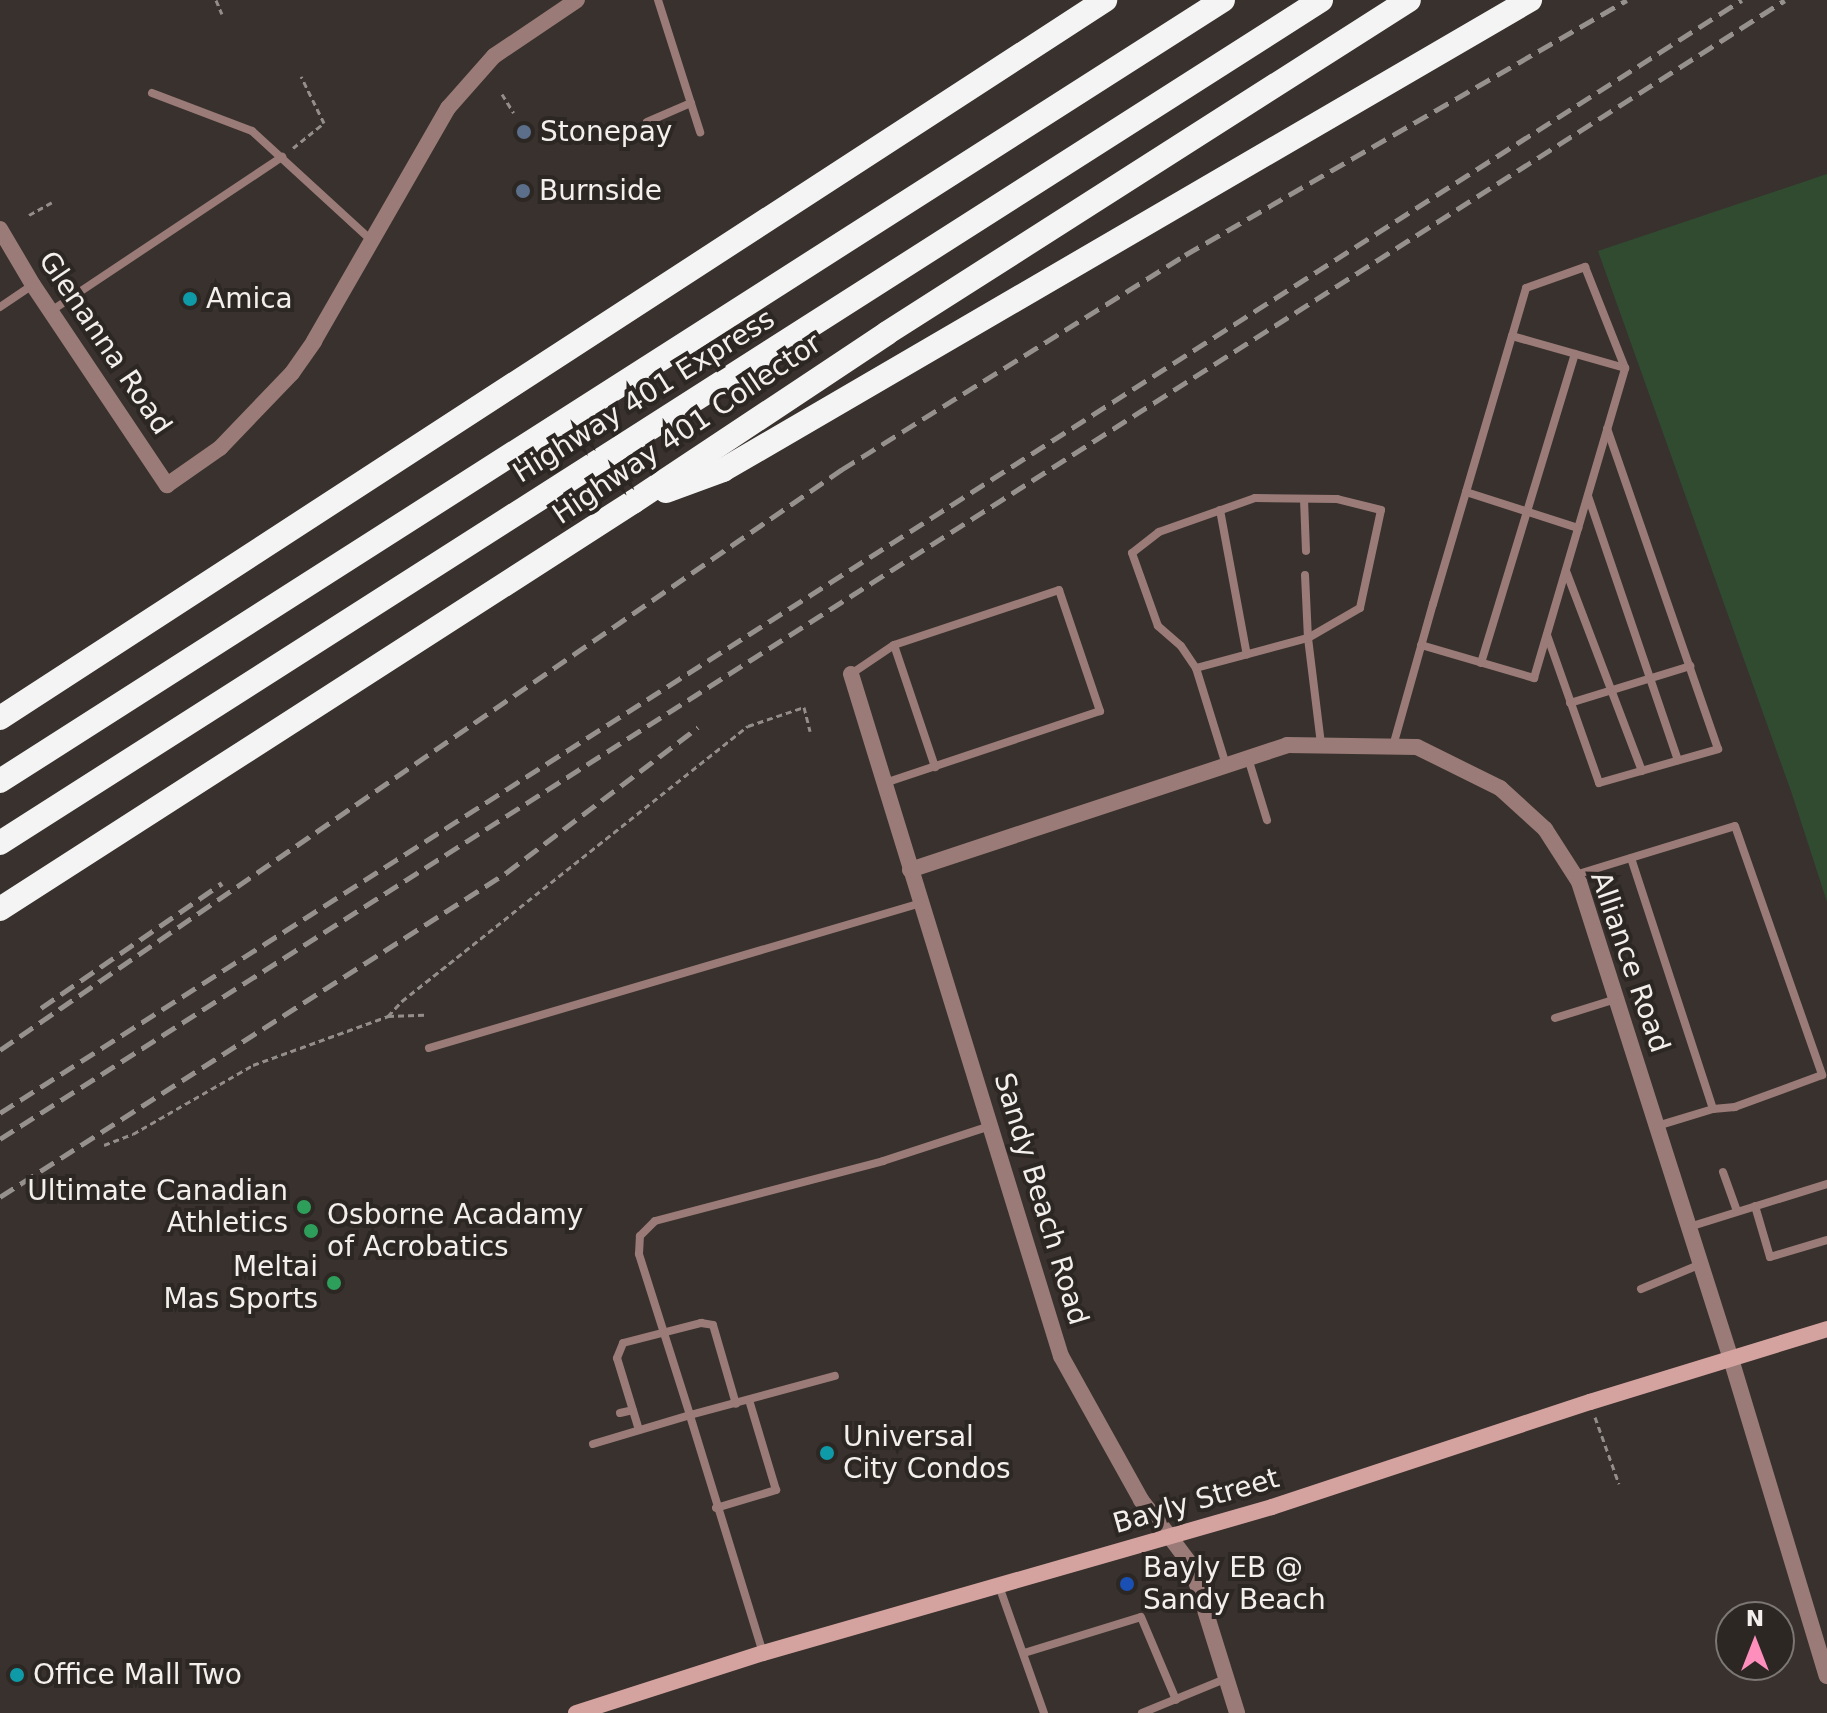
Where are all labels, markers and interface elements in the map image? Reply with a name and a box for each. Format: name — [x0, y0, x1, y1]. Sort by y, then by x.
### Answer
place label: Stonepay — [540, 115, 672, 149]
marker: Stonepay — [515, 123, 533, 141]
place label: Burnside — [539, 174, 662, 208]
marker: Burnside — [514, 182, 532, 200]
street label: Glenanna Road — [31, 245, 179, 441]
place label: Amica — [206, 282, 293, 316]
marker: Amica — [181, 290, 199, 308]
street label: Highway 401 Express — [507, 302, 781, 490]
street label: Highway 401 Collector — [546, 327, 828, 531]
street label: Alliance Road — [1583, 867, 1677, 1057]
street label: Sandy Beach Road — [987, 1069, 1095, 1329]
place label: Ultimate Canadian Athletics — [27, 1174, 288, 1240]
marker: Ultimate Canadian Athletics — [295, 1198, 313, 1216]
place label: Osborne Acadamy of Acrobatics — [327, 1198, 583, 1264]
marker: Osborne Acadamy of Acrobatics — [302, 1222, 320, 1240]
place label: Meltai Mas Sports — [163, 1250, 318, 1316]
marker: Meltai Mas Sports — [325, 1274, 343, 1292]
place label: Universal City Condos — [843, 1420, 1011, 1486]
marker: Universal City Condos — [818, 1444, 836, 1462]
street label: Bayly Street — [1109, 1461, 1283, 1541]
place label: Bayly EB @ Sandy Beach — [1143, 1551, 1326, 1617]
marker: Bayly EB @ Sandy Beach — [1118, 1575, 1136, 1593]
north arrow — [1715, 1601, 1795, 1681]
text: N — [1746, 1606, 1764, 1631]
place label: Office Mall Two — [33, 1658, 242, 1692]
marker: Office Mall Two — [8, 1666, 26, 1684]

